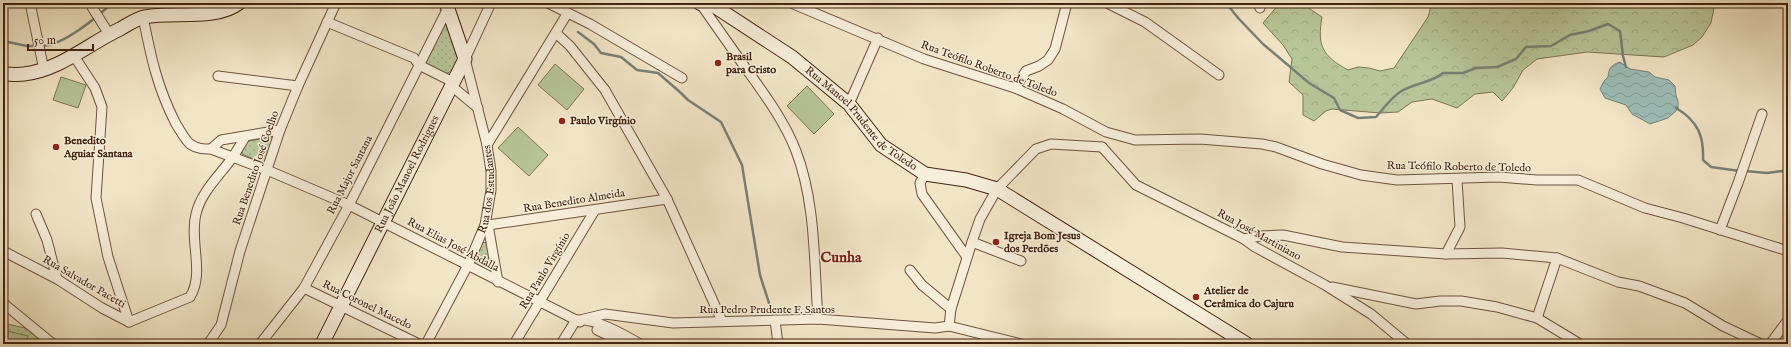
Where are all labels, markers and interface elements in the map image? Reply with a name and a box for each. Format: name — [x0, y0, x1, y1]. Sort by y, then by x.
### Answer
scale bar — [28, 26, 93, 52]
text: 50 m — [34, 33, 56, 48]
street label: Rua Teófilo Roberto de Toledo — [919, 38, 1059, 100]
place label: Brasil para Cristo — [725, 50, 776, 77]
marker: Brasil para Cristo — [713, 58, 723, 68]
street label: Rua Manoel Prudente de Toledo — [802, 64, 920, 174]
street label: Rua Benedito José Coelho — [230, 109, 282, 227]
street label: Rua João Manoel Rodrigues — [372, 113, 443, 235]
place label: Paulo Virgínio — [570, 114, 636, 128]
marker: Paulo Virgínio — [557, 116, 567, 126]
street label: Rua Major Santana — [324, 133, 376, 217]
place label: Benedito Aguiar Santana — [63, 134, 133, 161]
marker: Benedito Aguiar Santana — [51, 142, 61, 152]
street label: Rua dos Estudantes — [475, 144, 498, 236]
street label: Rua Teófilo Roberto de Toledo — [1387, 159, 1531, 175]
street label: Rua Benedito Almeida — [522, 186, 626, 216]
street label: Rua José Martiniano — [1215, 206, 1303, 264]
street label: Rua Elias José Abdalla — [405, 215, 501, 275]
place label: Igreja Bom Jesus dos Perdões — [1004, 229, 1080, 256]
street label: Rua Paulo Virgínio — [517, 230, 573, 312]
marker: Igreja Bom Jesus dos Perdões — [991, 237, 1001, 247]
district label: Cunha — [821, 248, 862, 267]
street label: Rua Salvador Pacetti — [40, 253, 128, 311]
street label: Rua Coronel Macedo — [320, 277, 414, 333]
place label: Atelier de Cerâmica do Cajuru — [1203, 284, 1294, 311]
marker: Atelier de Cerâmica do Cajuru — [1191, 292, 1201, 302]
street label: Rua Pedro Prudente F. Santos — [699, 303, 835, 317]

